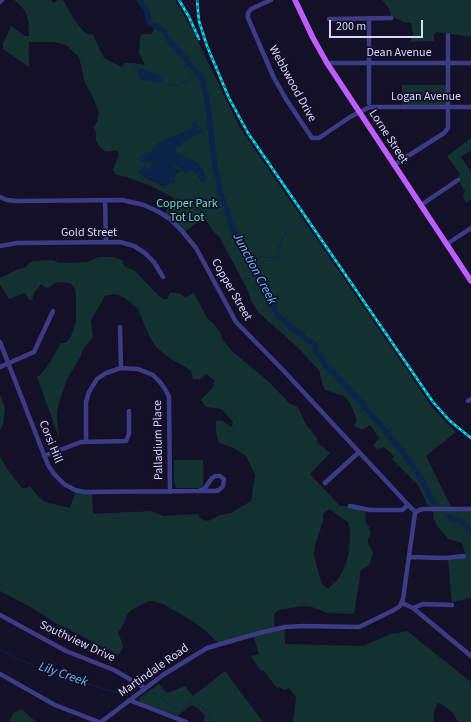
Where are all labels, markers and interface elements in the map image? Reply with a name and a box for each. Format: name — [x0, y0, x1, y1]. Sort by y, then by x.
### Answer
scale bar — [331, 12, 425, 38]
text: 200 m — [336, 18, 366, 35]
street label: Webbwood Drive — [265, 43, 319, 125]
street label: Dean Avenue — [366, 46, 432, 60]
street label: Logan Avenue — [391, 90, 461, 104]
street label: Lorne Street — [365, 107, 411, 167]
park label: Copper Park Tot Lot — [156, 197, 218, 225]
street label: Gold Street — [61, 226, 117, 240]
water label: Junction Creek — [229, 231, 279, 307]
street label: Copper Street — [207, 256, 255, 324]
street label: Palladium Place — [151, 400, 167, 480]
street label: Corsi Hill — [35, 419, 65, 465]
street label: Southview Drive — [37, 618, 117, 666]
street label: Martindale Road — [116, 641, 192, 701]
water label: Lily Creek — [36, 659, 90, 691]

